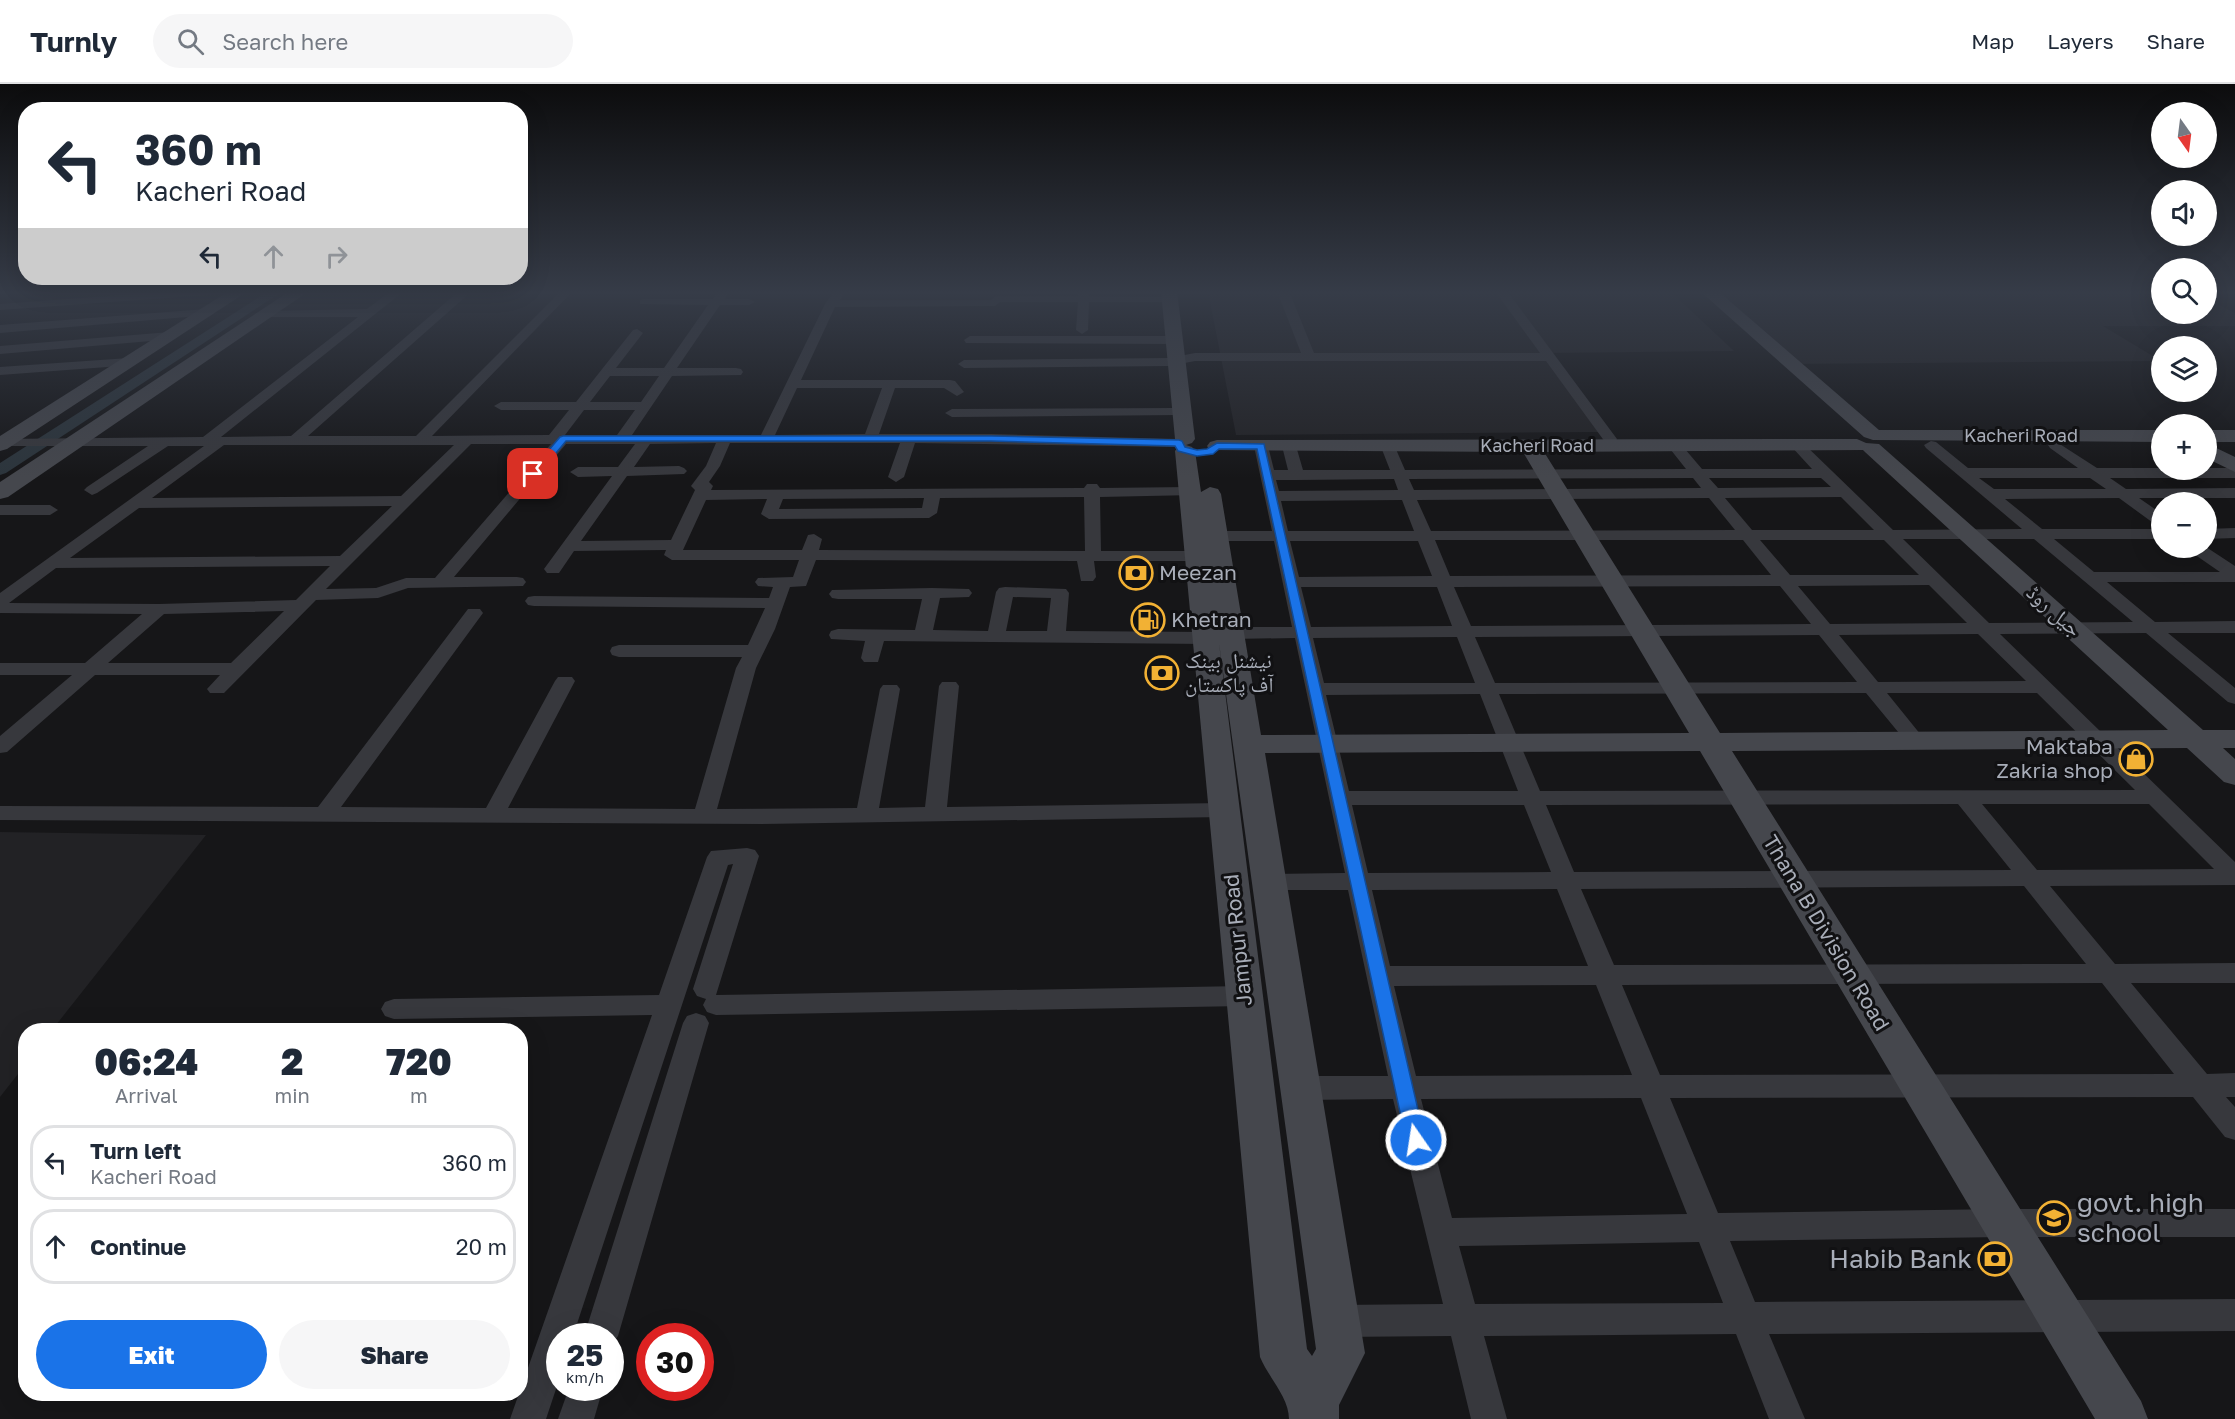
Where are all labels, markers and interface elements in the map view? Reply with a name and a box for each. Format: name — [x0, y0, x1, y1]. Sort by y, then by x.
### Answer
search box — [153, 14, 573, 68]
text: Turnly — [30, 25, 117, 58]
icon: search — [174, 25, 207, 58]
text: Search here — [222, 28, 348, 55]
text: Map — [1971, 28, 2014, 54]
text: Layers — [2047, 28, 2114, 54]
text: Share — [2147, 28, 2205, 54]
north arrow — [2151, 102, 2217, 168]
map controls — [2151, 102, 2217, 558]
text: 360 m — [135, 124, 262, 174]
icon: left — [36, 126, 114, 204]
text: Kacheri Road — [135, 175, 306, 207]
button: sound — [2151, 180, 2217, 246]
icon: left — [194, 240, 227, 273]
icon: ahead — [257, 240, 290, 273]
icon: right — [320, 240, 353, 273]
button: search — [2151, 258, 2217, 324]
button: layers — [2151, 336, 2217, 402]
button: + — [2151, 414, 2217, 480]
street label: Kacheri Road — [1964, 424, 2078, 446]
street label: Kacheri Road — [1480, 434, 1594, 456]
pin — [507, 448, 558, 499]
icon: arrive — [516, 457, 549, 490]
button: − — [2151, 492, 2217, 558]
bank icon: Meezan — [1118, 555, 1154, 591]
place label: Meezan — [1159, 559, 1237, 585]
street label: جیل روڈ — [2021, 579, 2088, 642]
fuel station icon: Khetran — [1130, 602, 1166, 638]
place label: Khetran — [1171, 606, 1252, 632]
place label: نیشنل بینک آف پاکستان — [1185, 647, 1274, 697]
bank icon: نیشنل بینک آف پاکستان — [1144, 655, 1180, 691]
place label: Maktaba Zakria shop — [1996, 733, 2113, 783]
shop icon: Maktaba Zakria shop — [2118, 741, 2154, 777]
street label: Thana B Division Road — [1758, 830, 1896, 1035]
street label: Jampur Road — [1217, 873, 1257, 1007]
text: 06:24 — [94, 1040, 198, 1083]
text: 2 — [281, 1040, 303, 1083]
text: 720 — [386, 1040, 452, 1083]
text: Arrival — [115, 1083, 178, 1107]
text: min — [275, 1083, 310, 1107]
text: m — [410, 1083, 428, 1107]
position arrow — [1384, 1108, 1448, 1172]
text: Turn left — [90, 1137, 181, 1164]
icon: left — [39, 1146, 72, 1179]
text: 360 m — [442, 1149, 507, 1176]
text: Kacheri Road — [90, 1164, 217, 1188]
place label: govt. high school — [2077, 1187, 2204, 1248]
school or university icon: govt. high school — [2036, 1200, 2072, 1236]
icon: ahead — [39, 1230, 72, 1263]
text: Continue — [90, 1233, 186, 1260]
text: 20 m — [456, 1233, 507, 1260]
bank icon: Habib Bank — [1977, 1241, 2013, 1277]
place label: Habib Bank — [1829, 1243, 1972, 1274]
button: Exit — [36, 1320, 267, 1389]
button: Share — [279, 1320, 510, 1389]
speed limit sign: 30 — [636, 1323, 714, 1401]
text: 25 — [567, 1337, 603, 1373]
text: km/h — [566, 1368, 604, 1386]

